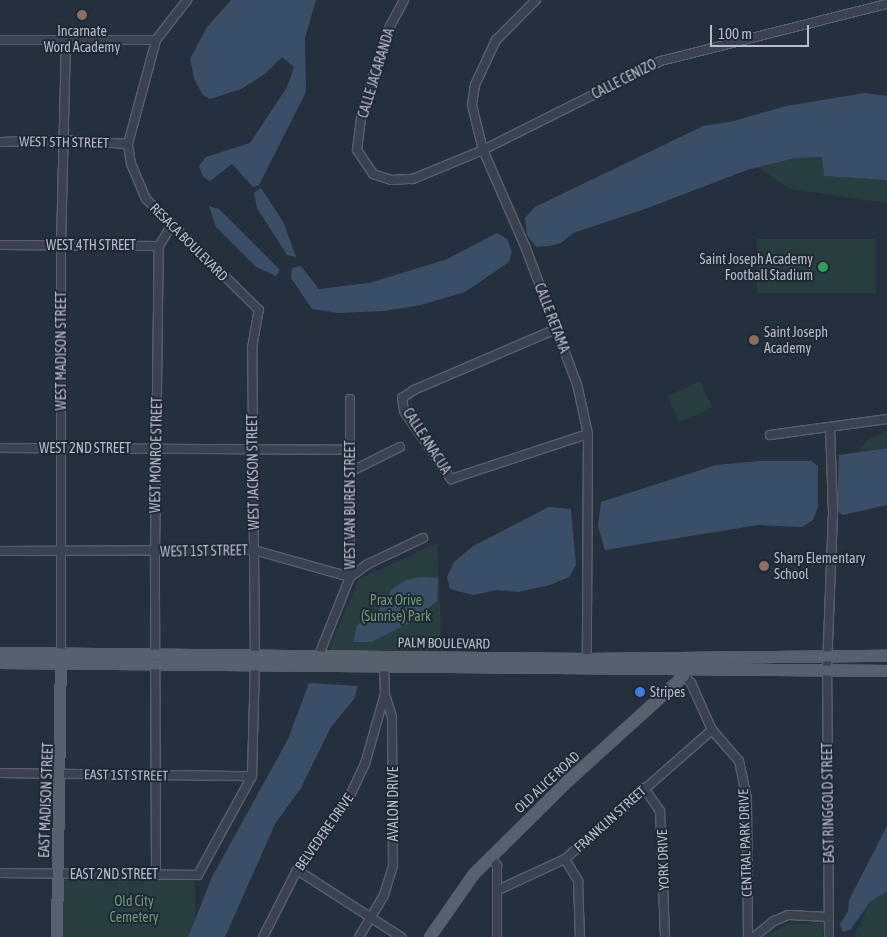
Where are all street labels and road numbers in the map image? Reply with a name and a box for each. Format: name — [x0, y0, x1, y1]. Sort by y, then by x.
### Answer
street label: CALLE JACARANDA — [354, 26, 398, 120]
street label: CALLE CENIZO — [589, 56, 659, 102]
street label: WEST 5TH STREET — [19, 133, 109, 151]
street label: RESACA BOULEVARD — [146, 199, 232, 285]
street label: WEST 4TH STREET — [46, 237, 136, 253]
street label: CALLE RETAMA — [531, 281, 573, 355]
street label: WEST MADISON STREET — [53, 291, 69, 411]
street label: WEST MONROE STREET — [147, 397, 165, 513]
street label: CALLE ANACUA — [399, 405, 455, 477]
street label: WEST JACKSON STREET — [244, 414, 262, 530]
street label: WEST 2ND STREET — [39, 440, 131, 456]
street label: WEST VAN BUREN STREET — [342, 441, 358, 569]
street label: WEST 1ST STREET — [160, 542, 248, 560]
street label: PALM BOULEVARD — [398, 634, 490, 652]
street label: EAST MADISON STREET — [36, 742, 56, 858]
street label: EAST RINGGOLD STREET — [819, 742, 837, 864]
street label: OLD ALICE ROAD — [511, 748, 583, 816]
street label: EAST 1ST STREET — [84, 766, 168, 784]
street label: AVALON DRIVE — [385, 767, 401, 841]
street label: FRANKLIN STREET — [571, 782, 649, 856]
street label: CENTRAL PARK DRIVE — [735, 789, 755, 897]
street label: BELVEDERE DRIVE — [291, 790, 357, 874]
street label: YORK DRIVE — [654, 829, 672, 891]
street label: EAST 2ND STREET — [70, 866, 158, 882]

